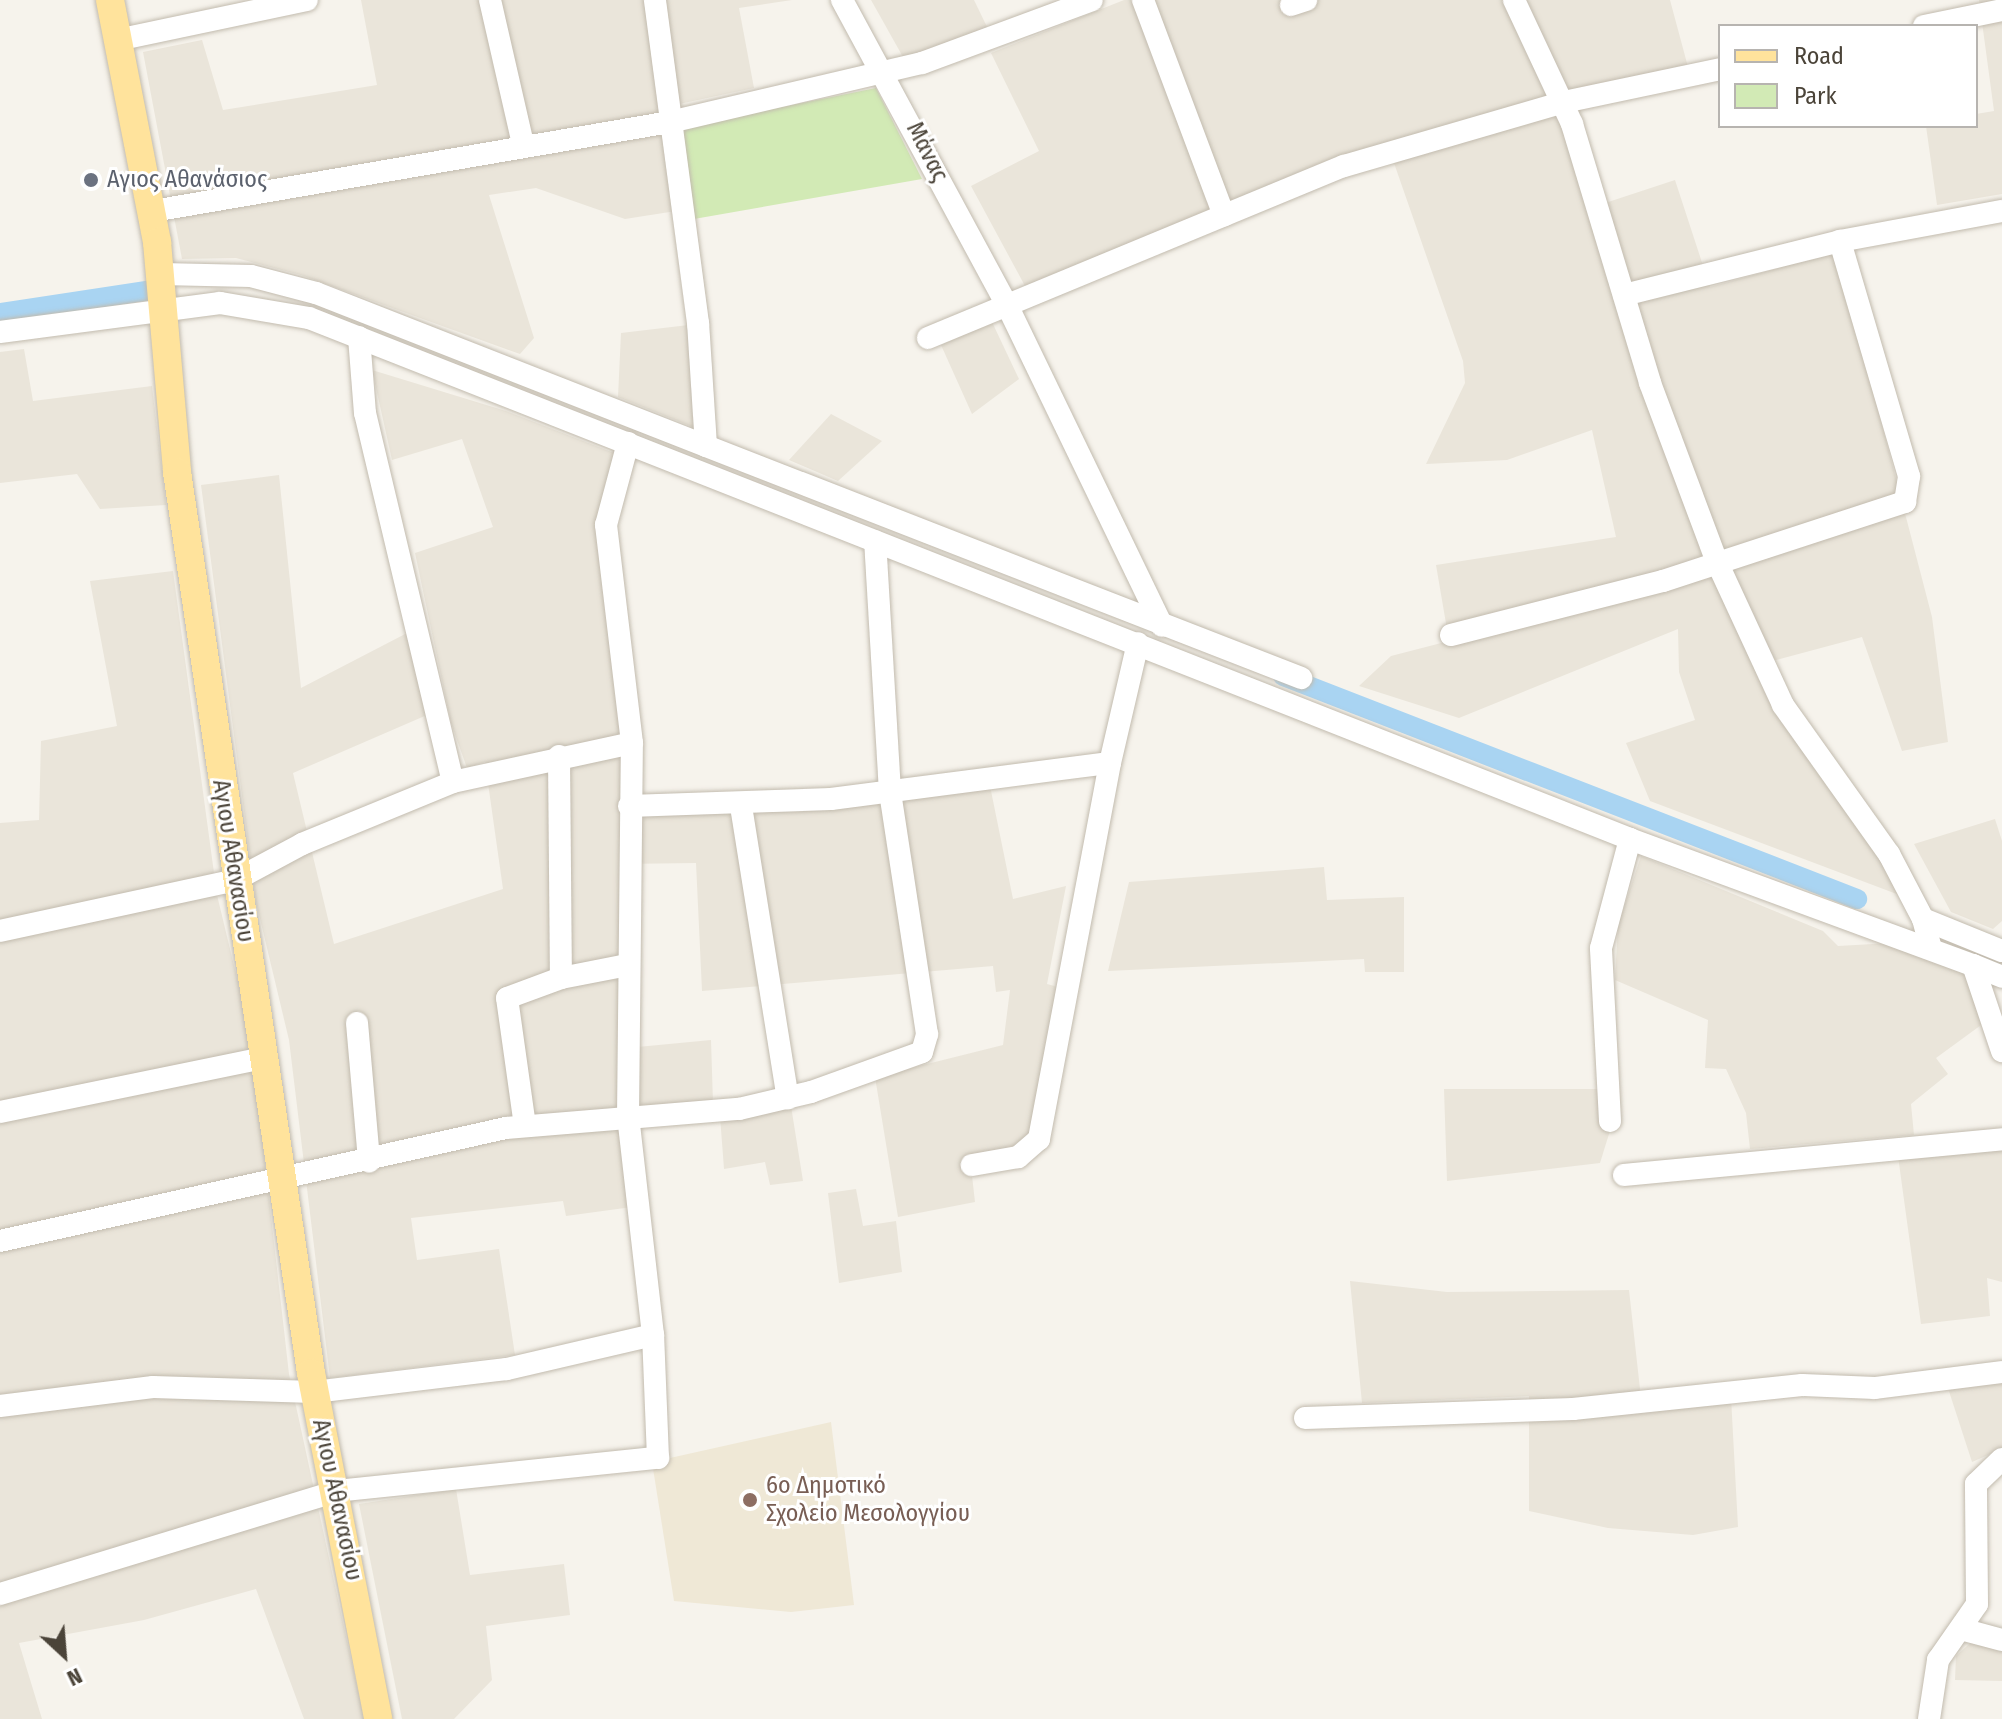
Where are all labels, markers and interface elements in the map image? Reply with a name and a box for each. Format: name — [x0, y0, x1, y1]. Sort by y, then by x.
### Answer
legend — [1718, 24, 1978, 128]
text: Road — [1794, 42, 1844, 70]
text: Park — [1794, 82, 1837, 110]
street label: Μάνας — [900, 117, 954, 187]
place label: Αγιος Αθανάσιος — [107, 166, 267, 194]
marker: Αγιος Αθανάσιος — [82, 171, 100, 189]
street label: Αγιου Αθανασίου — [206, 778, 260, 944]
street label: Αγιου Αθανασίου — [306, 1417, 368, 1583]
place label: 6ο Δημοτικό Σχολείο Μεσολογγίου — [766, 1472, 970, 1528]
marker: 6ο Δημοτικό Σχολείο Μεσολογγίου — [741, 1491, 759, 1509]
north arrow — [24, 1615, 104, 1695]
text: N — [63, 1662, 87, 1692]

